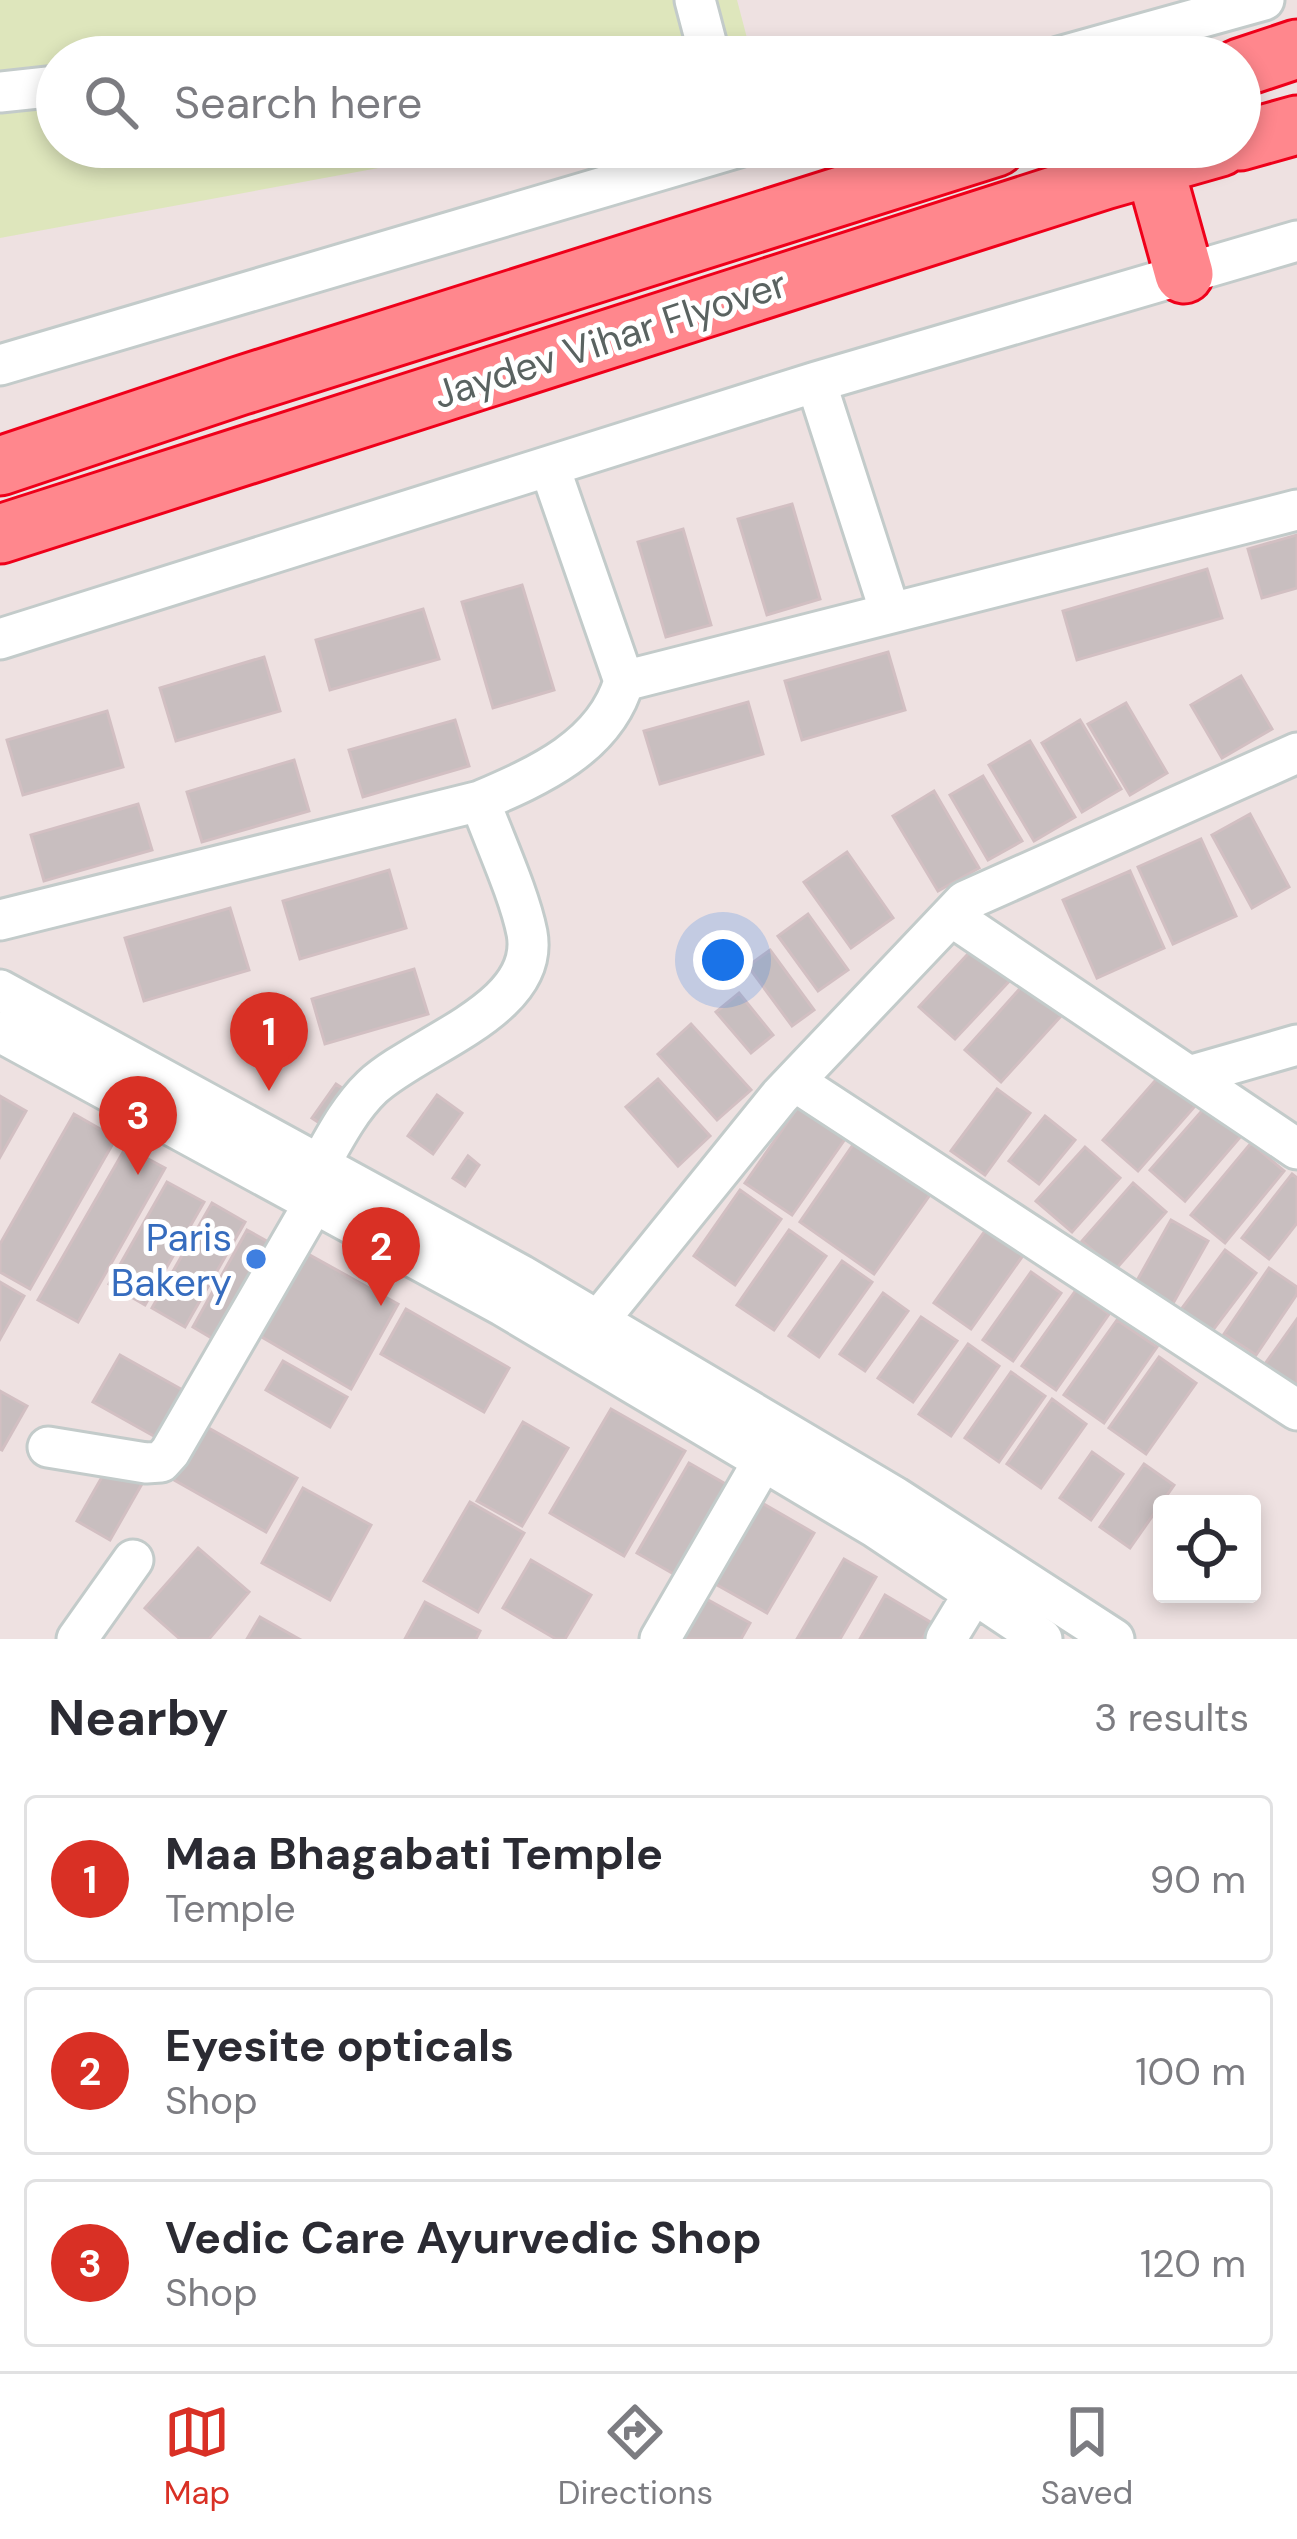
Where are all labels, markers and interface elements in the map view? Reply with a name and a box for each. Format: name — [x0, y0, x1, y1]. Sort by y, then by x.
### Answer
search box — [36, 36, 1261, 168]
icon: search — [78, 69, 144, 135]
text: Search here — [174, 73, 422, 132]
street label: Jaydev Vihar Flyover — [427, 258, 793, 420]
your location — [693, 930, 753, 990]
pin: 1 — [230, 992, 308, 1091]
pin: 3 — [99, 1076, 177, 1175]
pin: 2 — [342, 1207, 420, 1306]
place label: Paris Bakery — [111, 1212, 232, 1308]
marker: Paris Bakery — [243, 1246, 269, 1272]
map controls — [1153, 1495, 1261, 1603]
button: locate — [1153, 1495, 1261, 1603]
text: Nearby — [48, 1684, 229, 1751]
text: 3 results — [1094, 1692, 1249, 1743]
text: Maa Bhagabati Temple — [165, 1824, 663, 1883]
text: 1 — [83, 1854, 97, 1905]
text: 90 m — [1150, 1854, 1246, 1905]
text: Temple — [165, 1883, 296, 1934]
text: Eyesite opticals — [165, 2016, 514, 2075]
text: 2 — [79, 2046, 101, 2097]
text: 100 m — [1135, 2046, 1246, 2097]
text: Shop — [165, 2075, 258, 2126]
text: Vedic Care Ayurvedic Shop — [165, 2208, 762, 2267]
text: 3 — [78, 2238, 102, 2289]
text: 120 m — [1140, 2238, 1246, 2289]
text: Shop — [165, 2267, 258, 2318]
tab: Map — [164, 2399, 230, 2514]
tab: Directions — [558, 2399, 713, 2514]
tab: Saved — [1041, 2399, 1133, 2514]

